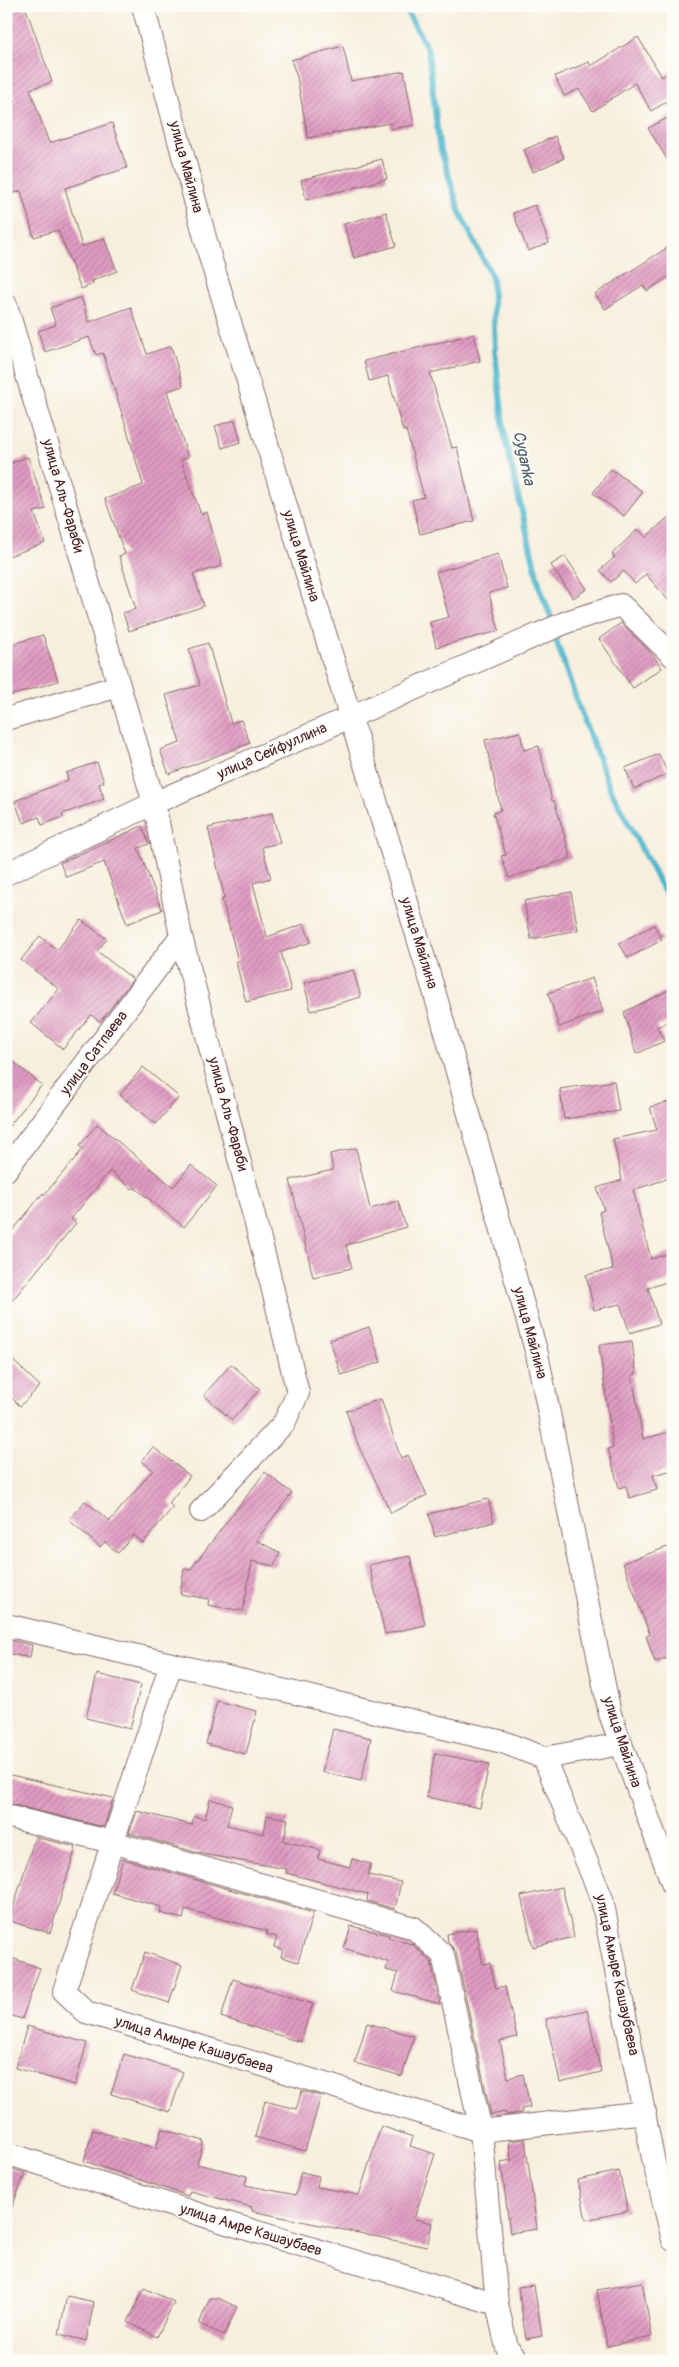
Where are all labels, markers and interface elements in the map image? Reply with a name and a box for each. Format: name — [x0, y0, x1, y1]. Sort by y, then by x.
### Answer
street label: улица Майлина — [164, 118, 207, 215]
water label: Cyganka — [509, 429, 540, 488]
street label: улица Аль-Фараби — [37, 436, 88, 555]
street label: улица Майлина — [278, 507, 324, 604]
street label: улица Сейфуллина — [213, 718, 330, 784]
street label: улица Майлина — [396, 894, 442, 991]
street label: улица Сатпаева — [56, 1007, 132, 1100]
street label: улица Аль-Фараби — [203, 1054, 252, 1173]
street label: улица Майлина — [508, 1284, 551, 1381]
street label: улица Майлина — [598, 1693, 646, 1790]
street label: улица Амыре Кашаубаева — [590, 1892, 643, 2057]
street label: улица Амыре Кашаубаева — [112, 2012, 275, 2078]
street label: улица Амре Кашаубаев — [177, 2199, 325, 2261]

